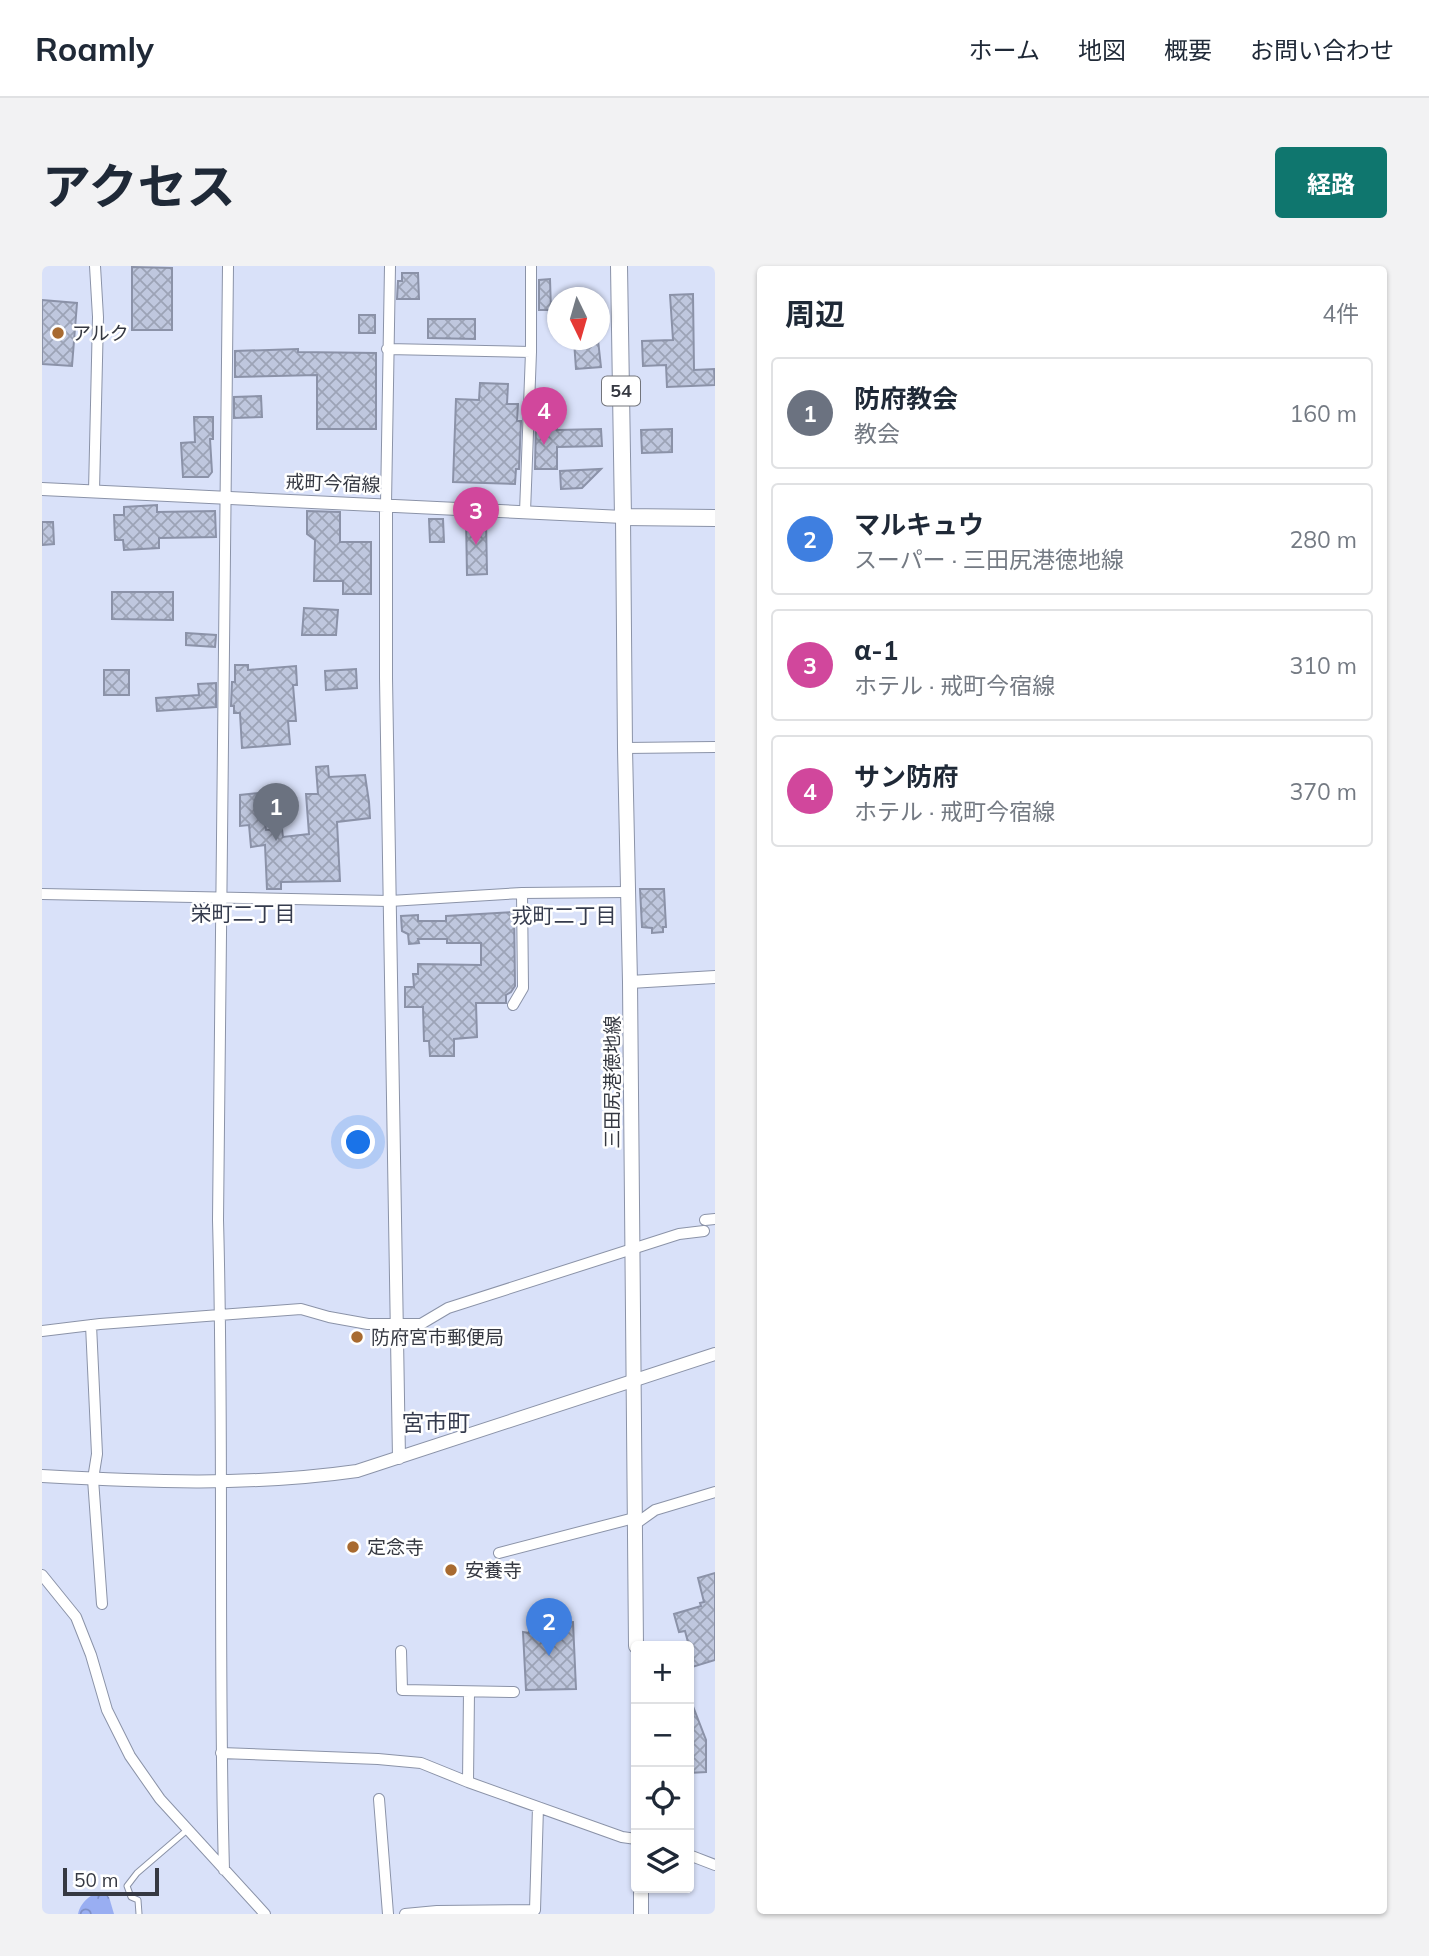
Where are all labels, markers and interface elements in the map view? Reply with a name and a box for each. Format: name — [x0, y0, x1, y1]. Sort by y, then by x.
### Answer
text: Roamly — [35, 28, 154, 69]
text: ホーム — [969, 35, 1040, 65]
text: 地図 — [1078, 35, 1126, 65]
text: 概要 — [1164, 35, 1212, 65]
text: お問い合わせ — [1250, 35, 1394, 65]
button: 経路 — [1275, 147, 1387, 218]
text: アクセス — [42, 155, 236, 216]
north arrow — [547, 287, 610, 350]
text: 周辺 — [785, 295, 845, 333]
text: 4件 — [1322, 299, 1359, 328]
place label: アルク — [72, 321, 129, 345]
marker: アルク — [50, 325, 66, 341]
road number: 54 — [602, 376, 640, 406]
text: 防府教会 — [854, 382, 958, 415]
pin: 4 — [521, 387, 567, 445]
text: 1 — [803, 399, 817, 428]
text: 160 m — [1289, 399, 1357, 428]
text: 教会 — [854, 419, 900, 448]
street label: 戒町今宿線 — [285, 469, 381, 497]
pin: 3 — [453, 487, 499, 545]
text: マルキュウ — [854, 508, 984, 541]
text: 2 — [803, 525, 817, 554]
text: 280 m — [1289, 525, 1357, 554]
text: スーパー · 三田尻港徳地線 — [854, 545, 1124, 574]
text: α-1 — [854, 634, 898, 667]
text: 3 — [803, 651, 817, 680]
text: 310 m — [1289, 651, 1357, 680]
text: ホテル · 戒町今宿線 — [854, 671, 1055, 700]
text: サン防府 — [854, 760, 958, 793]
text: 4 — [803, 777, 817, 806]
text: 370 m — [1289, 777, 1357, 806]
pin: 1 — [253, 783, 299, 841]
text: ホテル · 戒町今宿線 — [854, 797, 1055, 826]
district label: 栄町二丁目 — [191, 900, 296, 926]
district label: 戎町二丁目 — [512, 902, 617, 928]
street label: 三田尻港徳地線 — [600, 1015, 624, 1149]
your location — [341, 1125, 375, 1159]
place label: 防府宮市郵便局 — [371, 1325, 504, 1349]
marker: 防府宮市郵便局 — [349, 1329, 365, 1345]
district label: 宮市町 — [402, 1408, 471, 1437]
place label: 定念寺 — [367, 1535, 424, 1559]
marker: 定念寺 — [345, 1539, 361, 1555]
place label: 安養寺 — [465, 1558, 522, 1582]
marker: 安養寺 — [443, 1562, 459, 1578]
pin: 2 — [526, 1598, 572, 1656]
map controls — [631, 1641, 694, 1893]
button: + — [631, 1641, 694, 1704]
button: − — [631, 1704, 694, 1767]
button: locate — [631, 1767, 694, 1830]
button: layers — [631, 1830, 694, 1893]
scale bar — [63, 1865, 159, 1897]
text: 50 m — [74, 1868, 118, 1892]

